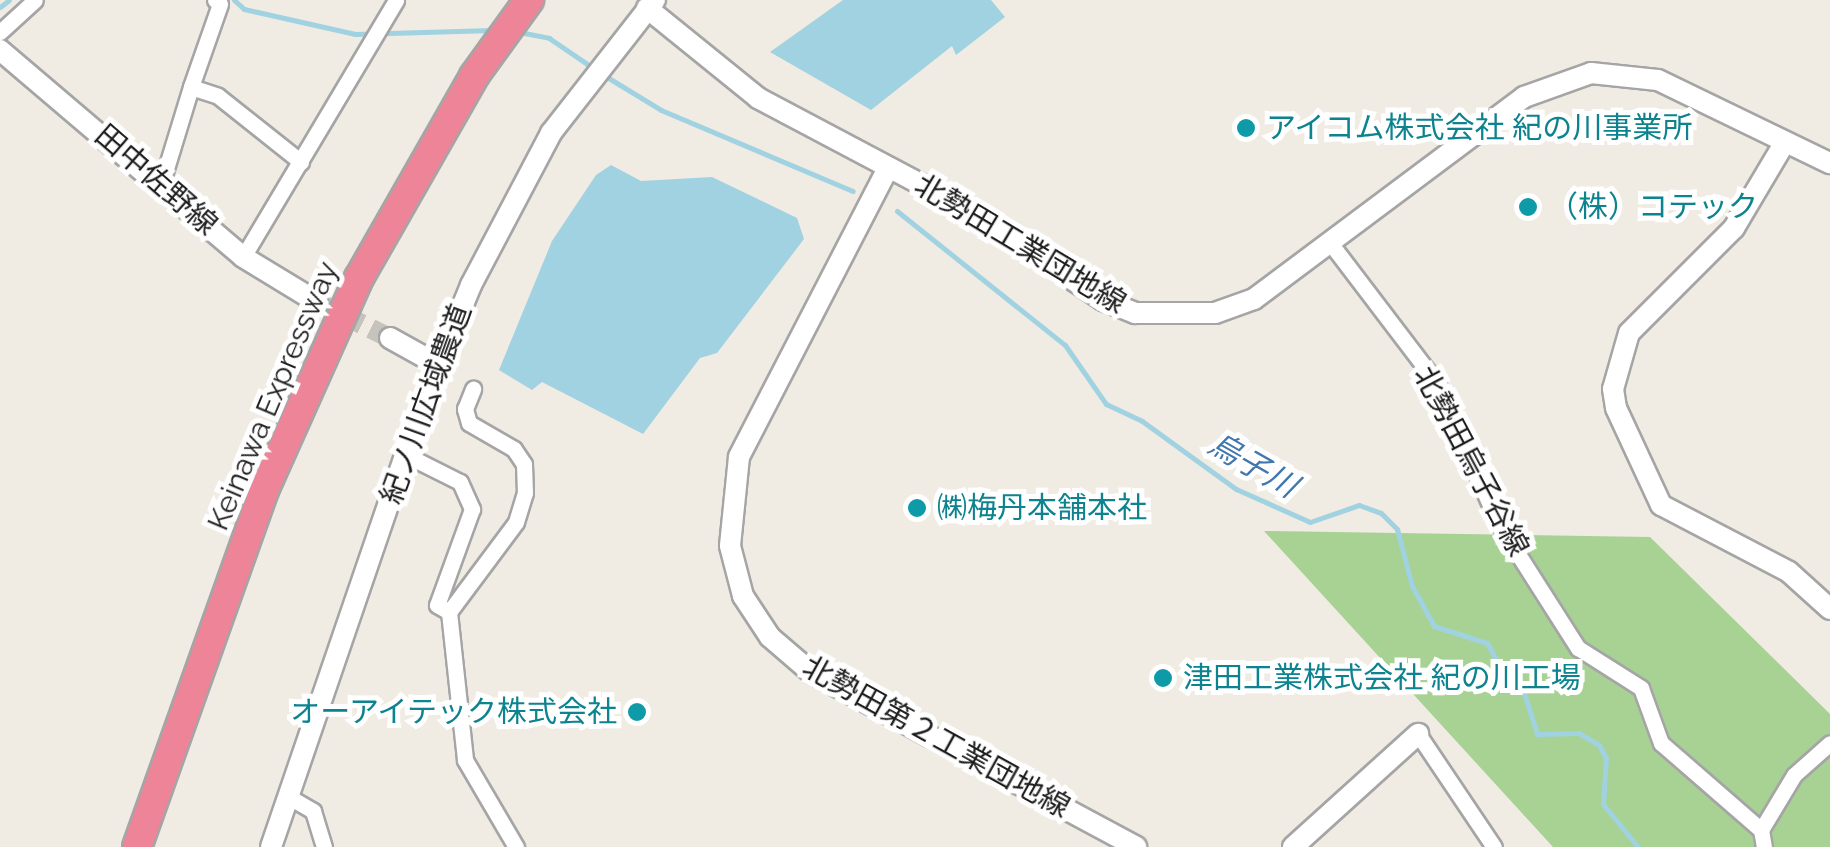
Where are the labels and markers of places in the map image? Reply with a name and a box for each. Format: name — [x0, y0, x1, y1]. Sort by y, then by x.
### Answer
place label: アイコム株式会社 紀の川事業所 — [1266, 110, 1694, 146]
marker: アイコム株式会社 紀の川事業所 — [1235, 117, 1257, 139]
place label: （株）コテック — [1548, 189, 1758, 225]
marker: （株）コテック — [1517, 196, 1539, 218]
place label: ㈱梅丹本舗本社 — [937, 490, 1147, 526]
marker: ㈱梅丹本舗本社 — [906, 497, 928, 519]
place label: 津田工業株式会社 紀の川工場 — [1183, 660, 1581, 696]
marker: 津田工業株式会社 紀の川工場 — [1152, 667, 1174, 689]
place label: オーアイテック株式会社 — [287, 694, 617, 730]
marker: オーアイテック株式会社 — [626, 701, 648, 723]

